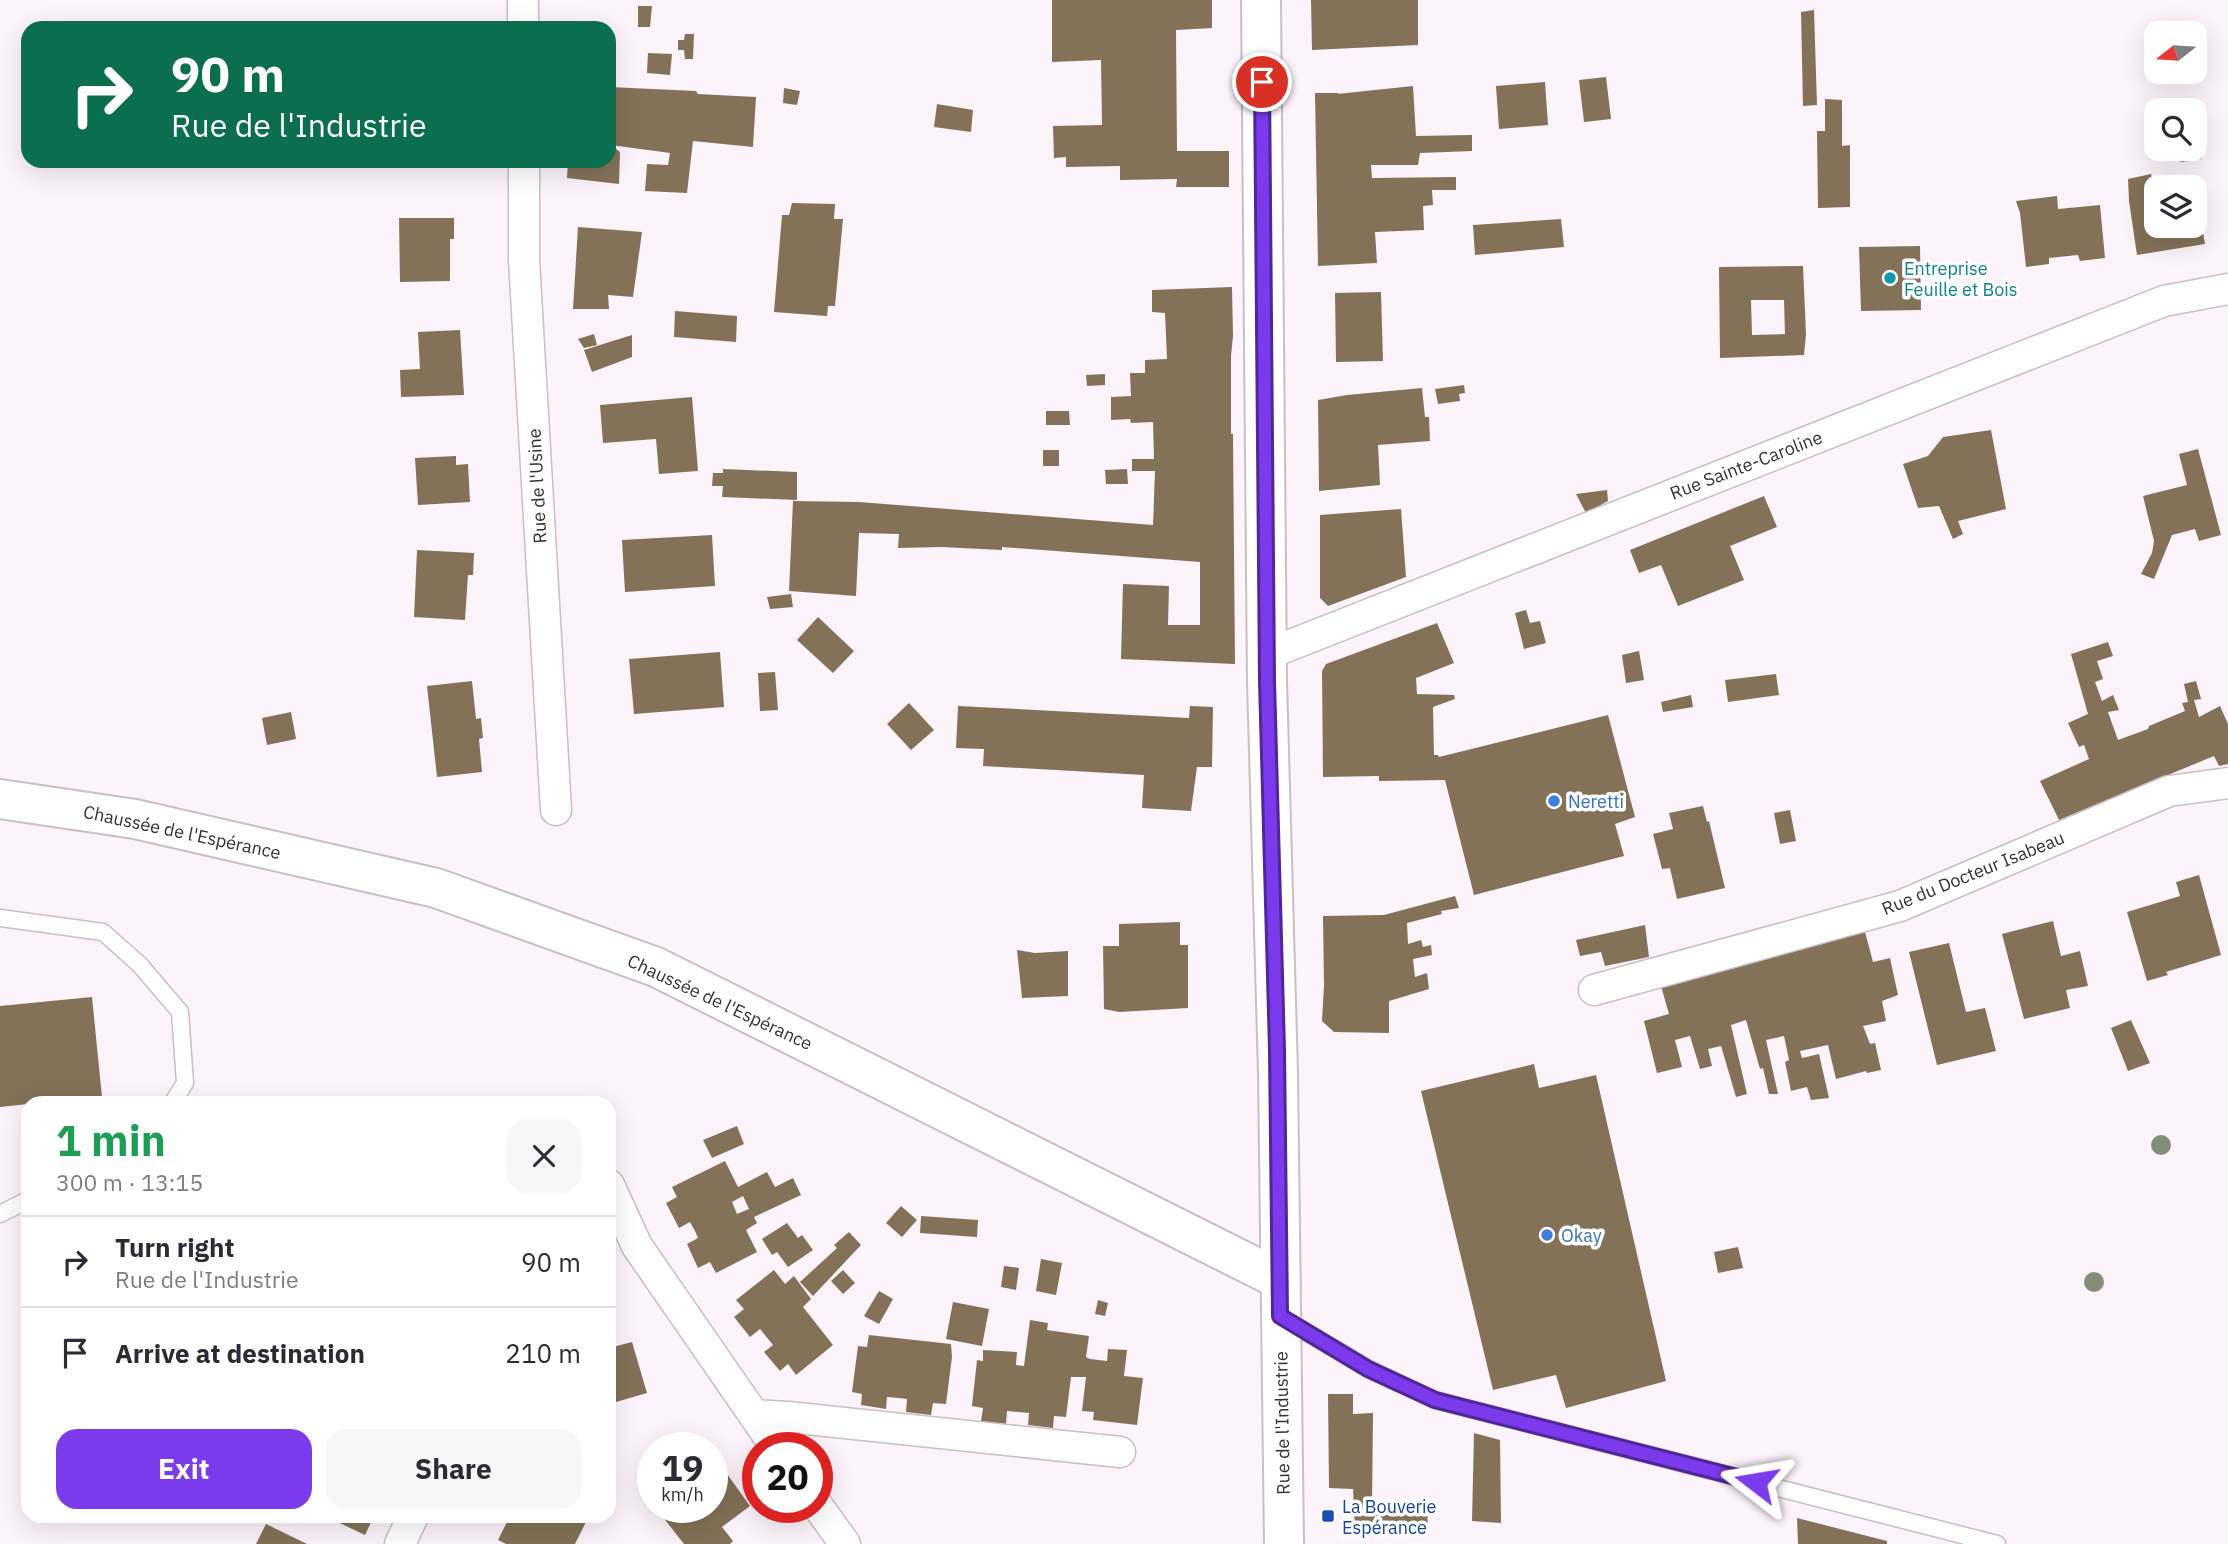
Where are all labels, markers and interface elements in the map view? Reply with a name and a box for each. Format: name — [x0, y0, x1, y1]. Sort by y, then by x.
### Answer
north arrow — [2144, 21, 2207, 84]
map controls — [2144, 21, 2207, 238]
text: 90 m — [171, 42, 285, 105]
icon: right — [56, 49, 147, 140]
pin — [1232, 52, 1292, 112]
icon: arrive — [1243, 63, 1281, 101]
button: search — [2144, 98, 2207, 161]
text: Rue de l'Industrie — [171, 104, 427, 146]
button: layers — [2144, 175, 2207, 238]
place label: Entreprise Feuille et Bois — [1904, 257, 2018, 301]
marker: Entreprise Feuille et Bois — [1882, 270, 1898, 286]
street label: Rue Sainte-Caroline — [1667, 425, 1826, 505]
street label: Rue de l'Usine — [522, 428, 552, 544]
place label: Neretti — [1568, 790, 1624, 813]
marker: Neretti — [1546, 793, 1562, 809]
street label: Chaussée de l'Espérance — [81, 800, 283, 864]
street label: Rue du Docteur Isabeau — [1878, 826, 2068, 920]
street label: Chaussée de l'Espérance — [624, 949, 816, 1055]
text: 1 min — [56, 1113, 166, 1168]
button: close — [507, 1119, 581, 1193]
text: 300 m · 13:15 — [56, 1167, 203, 1197]
place label: Okay — [1561, 1224, 1602, 1247]
marker: Okay — [1539, 1227, 1555, 1243]
text: Turn right — [115, 1230, 234, 1264]
icon: right — [56, 1243, 94, 1281]
text: 90 m — [521, 1245, 581, 1279]
text: Rue de l'Industrie — [115, 1264, 299, 1294]
icon: arrive — [56, 1334, 94, 1372]
text: Arrive at destination — [115, 1336, 365, 1370]
text: 210 m — [505, 1336, 581, 1370]
street label: Rue de l'Industrie — [1269, 1351, 1295, 1495]
button: Exit — [56, 1429, 312, 1509]
button: Share — [326, 1429, 581, 1509]
speed limit sign: 20 — [742, 1432, 833, 1523]
text: 19 — [661, 1445, 704, 1491]
position arrow — [1719, 1445, 1793, 1519]
text: km/h — [661, 1483, 704, 1506]
place label: La Bouverie Espérance — [1342, 1495, 1437, 1539]
marker: La Bouverie Espérance — [1320, 1508, 1336, 1524]

